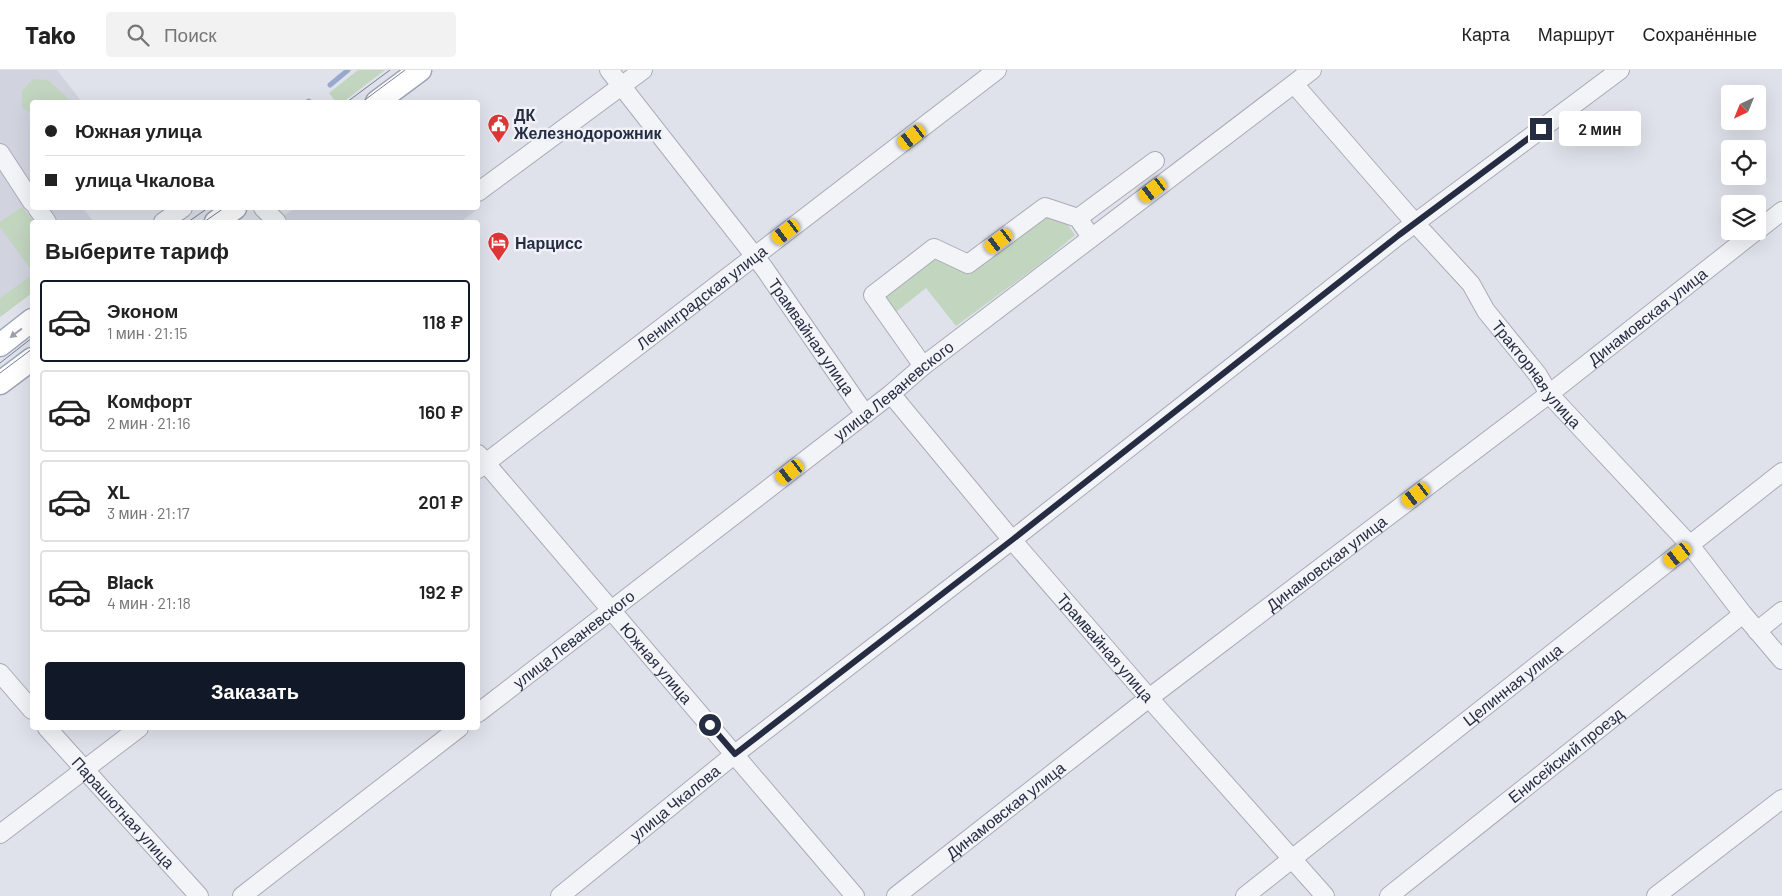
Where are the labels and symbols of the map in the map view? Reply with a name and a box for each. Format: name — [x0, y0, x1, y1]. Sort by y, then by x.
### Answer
north arrow — [1721, 85, 1766, 130]
place label: ДК Железнодорожник — [513, 105, 663, 142]
public building icon: ДК Железнодорожник — [486, 112, 510, 143]
callout: 2 мин — [1558, 112, 1641, 146]
route end — [1530, 118, 1552, 140]
car — [895, 122, 928, 152]
car — [1136, 175, 1169, 205]
car — [769, 217, 802, 247]
car — [982, 226, 1015, 256]
hotel icon: Нарцисс — [487, 231, 511, 262]
place label: Нарцисс — [515, 233, 583, 252]
street label: Ленинградская улица — [632, 241, 770, 353]
street label: Динамовская улица — [1584, 263, 1710, 369]
street label: Трамвайная улица — [765, 274, 859, 398]
street label: Тракторная улица — [1488, 316, 1586, 432]
one-way arrow — [10, 327, 23, 338]
street label: улица Леваневского — [829, 336, 957, 444]
car — [773, 457, 806, 487]
car — [1399, 480, 1432, 510]
street label: Динамовская улица — [1262, 511, 1390, 615]
car — [1661, 540, 1694, 570]
street label: улица Леваневского — [509, 586, 638, 692]
street label: Трамвайная улица — [1053, 589, 1158, 705]
street label: Южная улица — [617, 619, 697, 707]
street label: Целинная улица — [1459, 639, 1566, 729]
street label: Енисейский проезд — [1504, 703, 1627, 806]
route start — [699, 714, 721, 736]
street label: Парашютная улица — [69, 753, 179, 872]
street label: Динамовская улица — [942, 757, 1069, 862]
street label: улица Чкалова — [626, 760, 723, 844]

